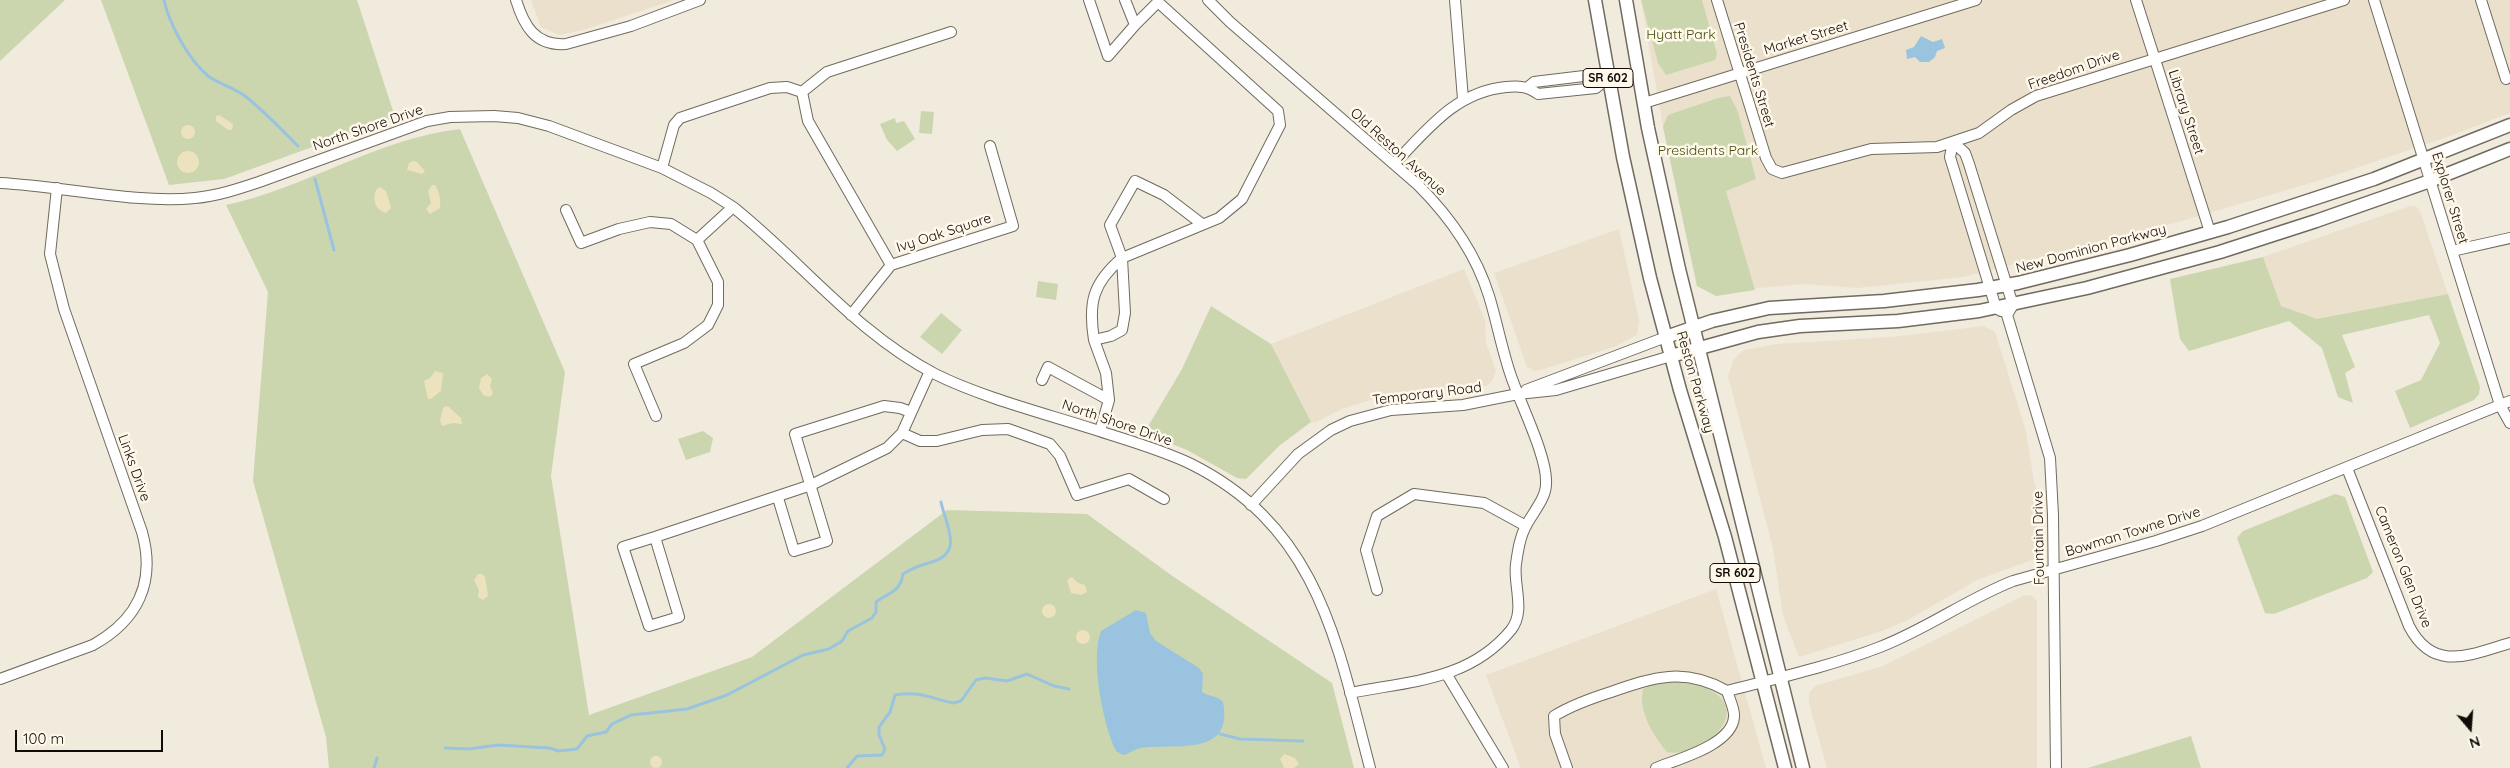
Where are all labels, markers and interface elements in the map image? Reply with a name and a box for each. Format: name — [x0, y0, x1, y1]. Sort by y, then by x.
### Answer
street label: Market Street — [1762, 17, 1850, 59]
street label: Presidents Street — [1730, 20, 1778, 130]
park label: Hyatt Park — [1646, 27, 1716, 43]
street label: Freedom Drive — [2026, 46, 2122, 94]
road number: SR 602 — [1583, 68, 1633, 88]
street label: Library Street — [2164, 68, 2208, 156]
street label: North Shore Drive — [311, 101, 425, 155]
street label: Old Reston Avenue — [1347, 105, 1449, 199]
park label: Presidents Park — [1658, 143, 1758, 159]
street label: Explorer Street — [2428, 150, 2472, 246]
street label: Ivy Oak Square — [894, 210, 994, 256]
street label: New Dominion Parkway — [2014, 221, 2168, 277]
street label: Reston Parkway — [1672, 329, 1718, 435]
street label: Temporary Road — [1371, 379, 1483, 409]
street label: North Shore Drive — [1060, 396, 1174, 450]
street label: Links Drive — [114, 432, 154, 504]
street label: Fountain Drive — [2030, 491, 2048, 585]
street label: Bowman Towne Drive — [2063, 503, 2203, 561]
street label: Cameron Glen Drive — [2371, 504, 2435, 630]
road number: SR 602 — [1710, 564, 1760, 582]
north arrow — [2445, 703, 2495, 753]
scale bar — [18, 720, 165, 752]
text: 100 m — [23, 729, 64, 748]
text: N — [2467, 732, 2482, 752]

